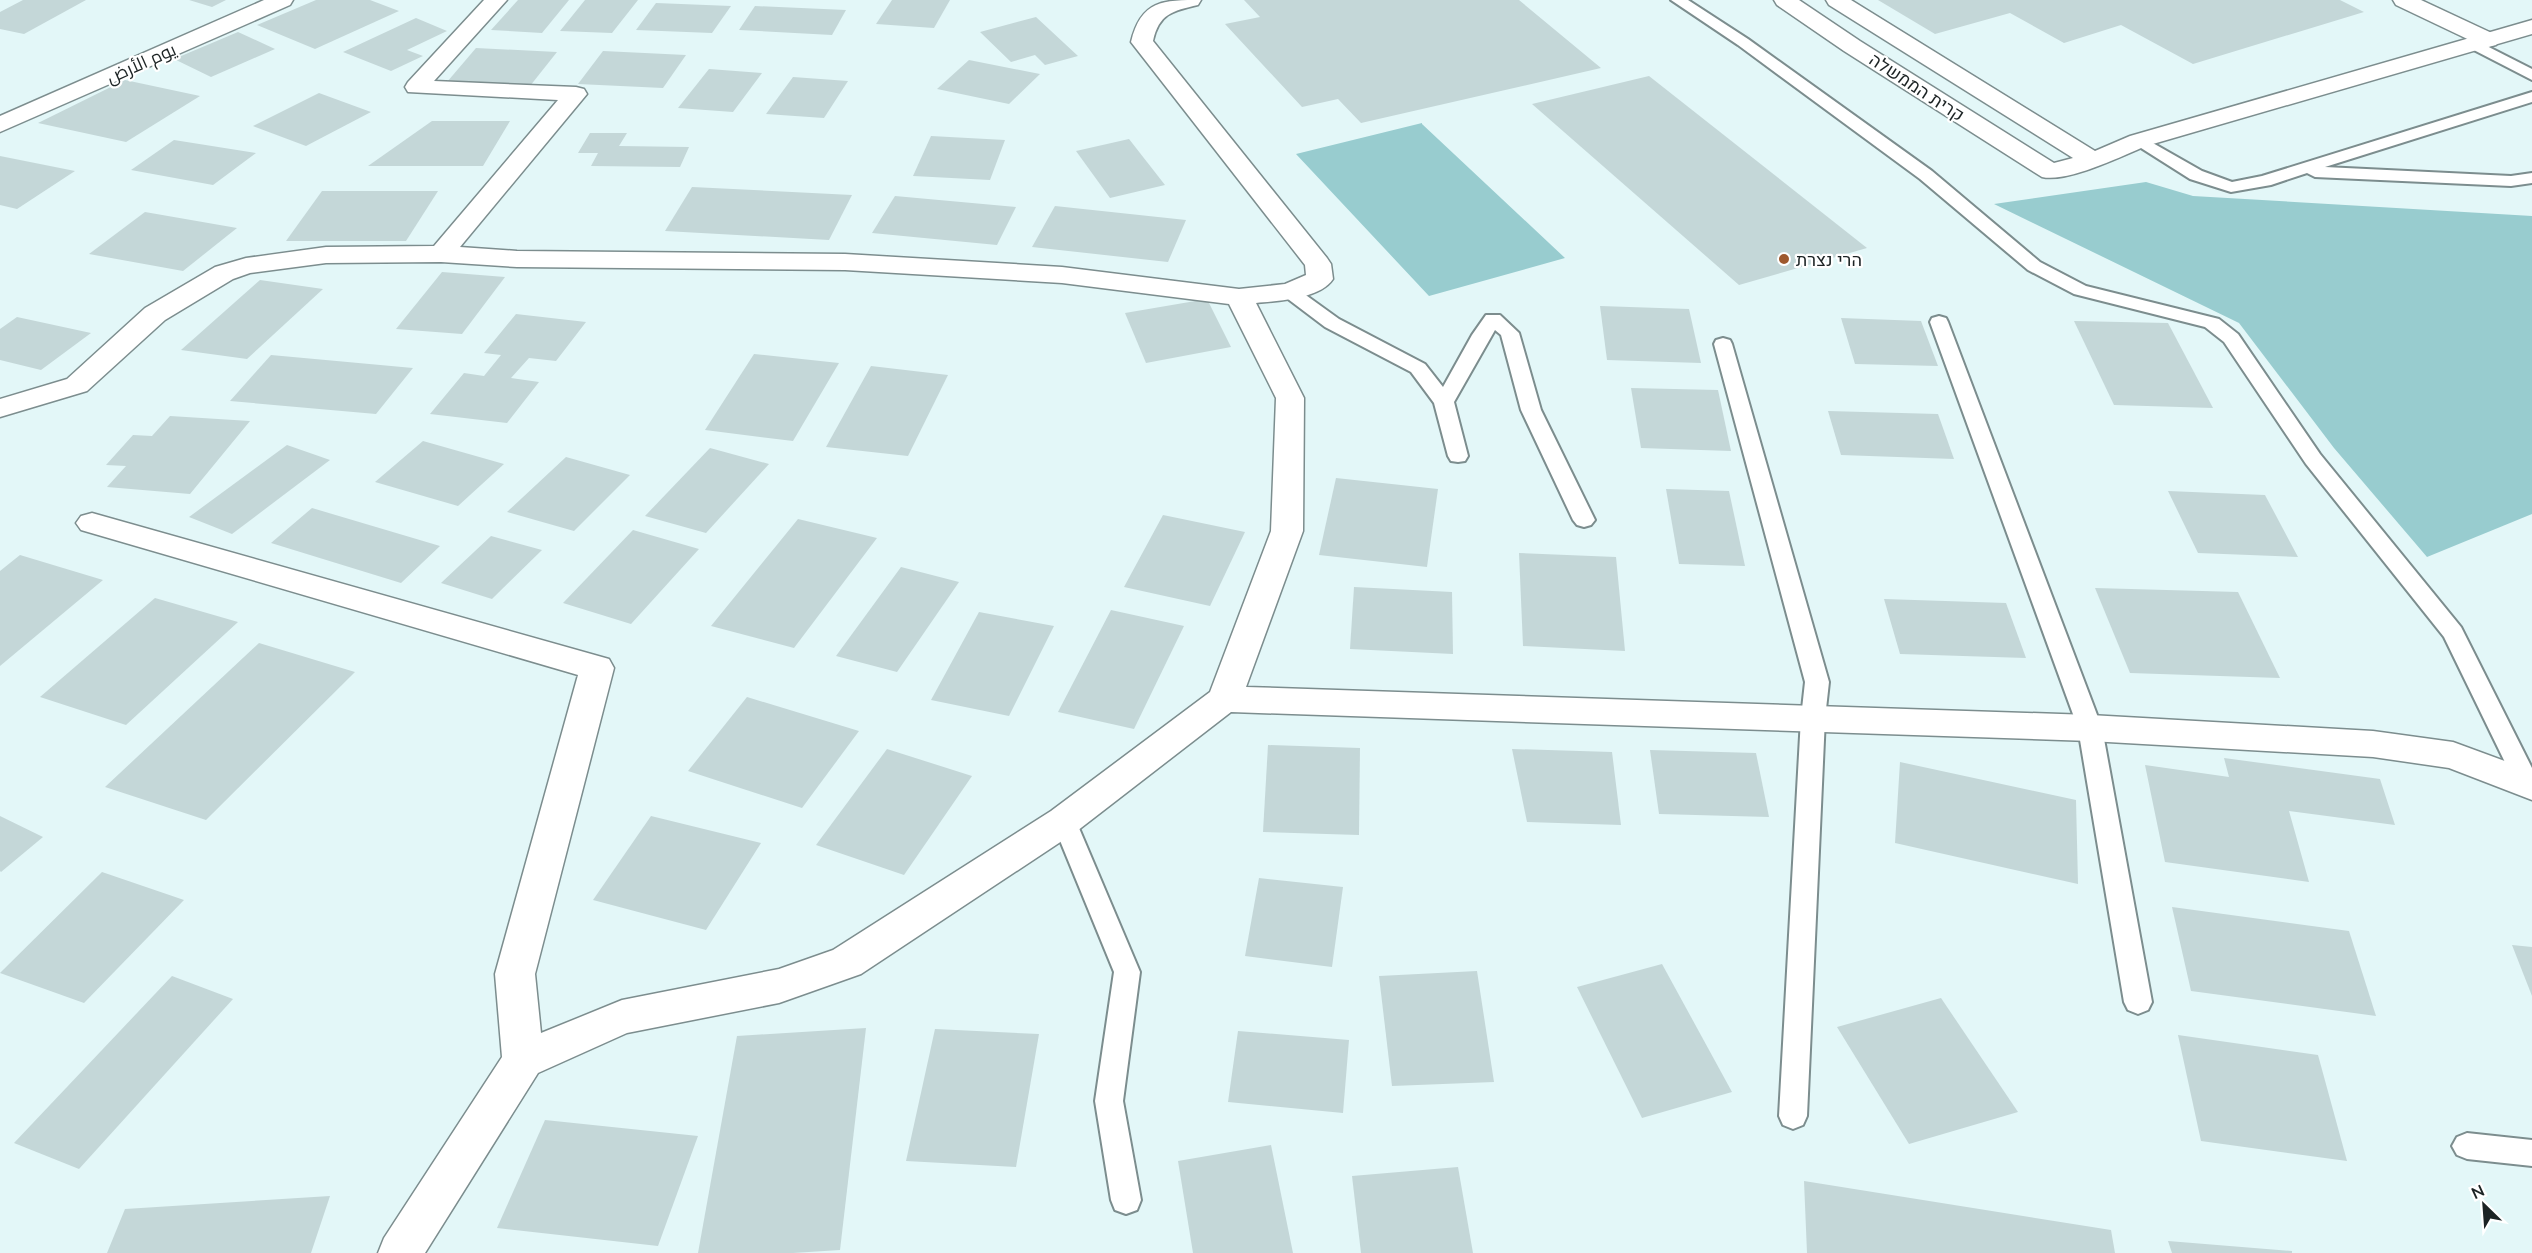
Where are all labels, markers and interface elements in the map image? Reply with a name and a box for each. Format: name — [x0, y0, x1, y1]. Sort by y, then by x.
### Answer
street label: يوم الأرض — [103, 37, 180, 89]
street label: קרית הממשלה — [1865, 48, 1969, 126]
place label: הרי נצרת — [1796, 248, 1862, 271]
marker: הרי נצרת — [1777, 252, 1791, 266]
north arrow — [2454, 1175, 2514, 1235]
text: N — [2468, 1180, 2487, 1203]

